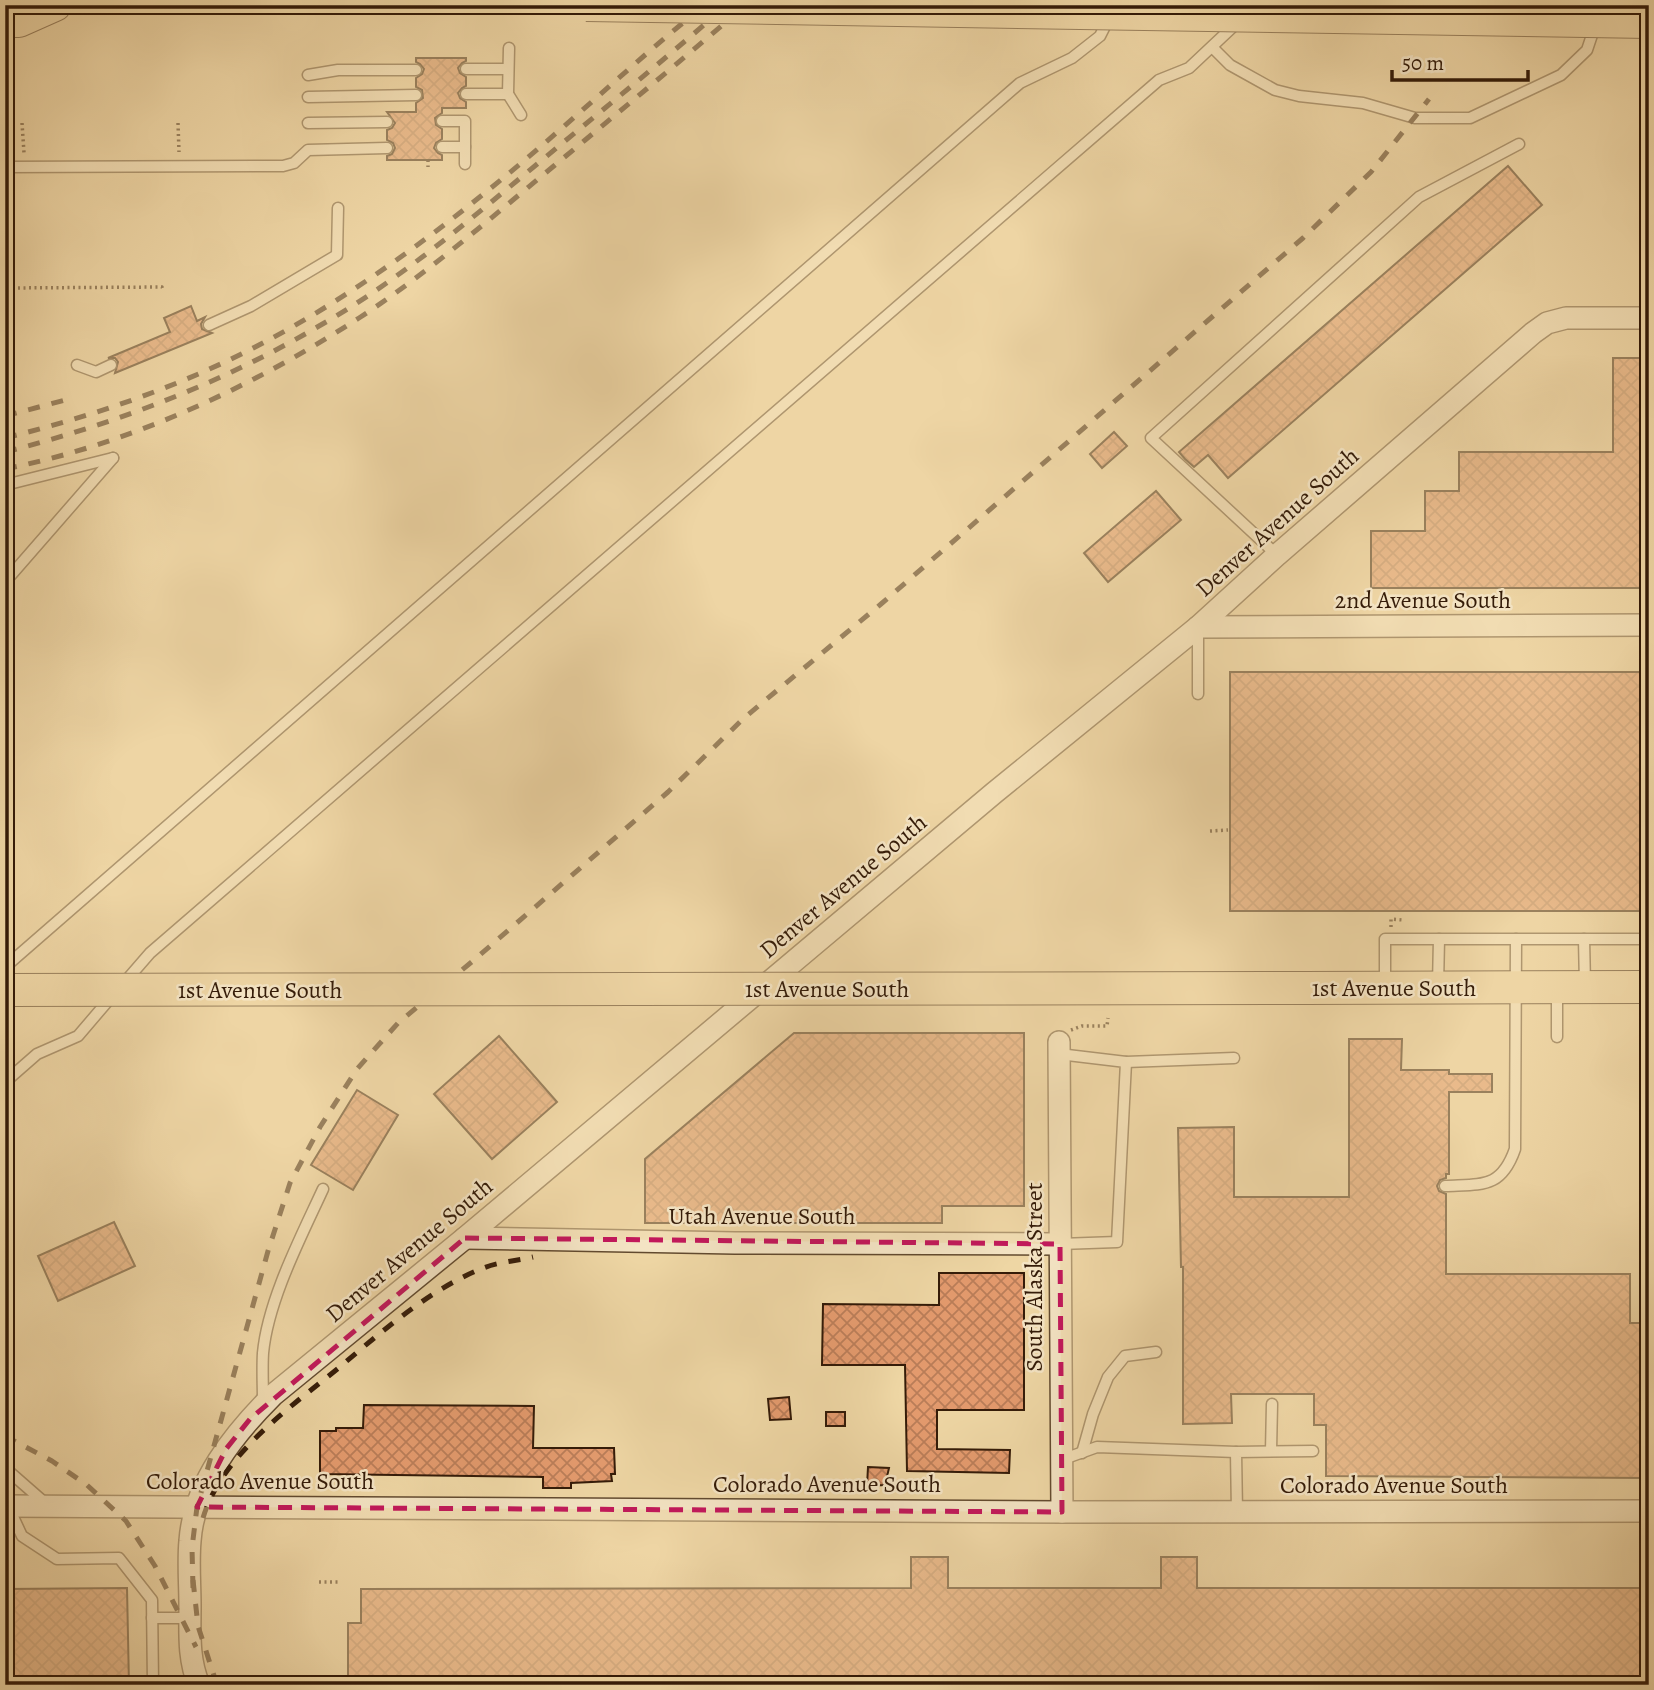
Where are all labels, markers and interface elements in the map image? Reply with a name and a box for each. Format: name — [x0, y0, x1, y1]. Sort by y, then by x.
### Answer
scale bar — [1392, 38, 1528, 82]
text: 50 m — [1402, 49, 1444, 77]
street label: Denver Avenue South — [1188, 440, 1366, 604]
street label: 2nd Avenue South — [1335, 584, 1511, 616]
street label: Denver Avenue South — [752, 806, 934, 966]
street label: 1st Avenue South — [1312, 972, 1477, 1004]
street label: 1st Avenue South — [745, 973, 910, 1005]
street label: 1st Avenue South — [178, 974, 343, 1006]
street label: Denver Avenue South — [318, 1170, 500, 1330]
street label: South Alaska Street — [1018, 1182, 1050, 1372]
street label: Utah Avenue South — [668, 1200, 856, 1232]
street label: Colorado Avenue South — [146, 1465, 374, 1497]
street label: Colorado Avenue South — [713, 1468, 941, 1500]
street label: Colorado Avenue South — [1280, 1469, 1508, 1501]

